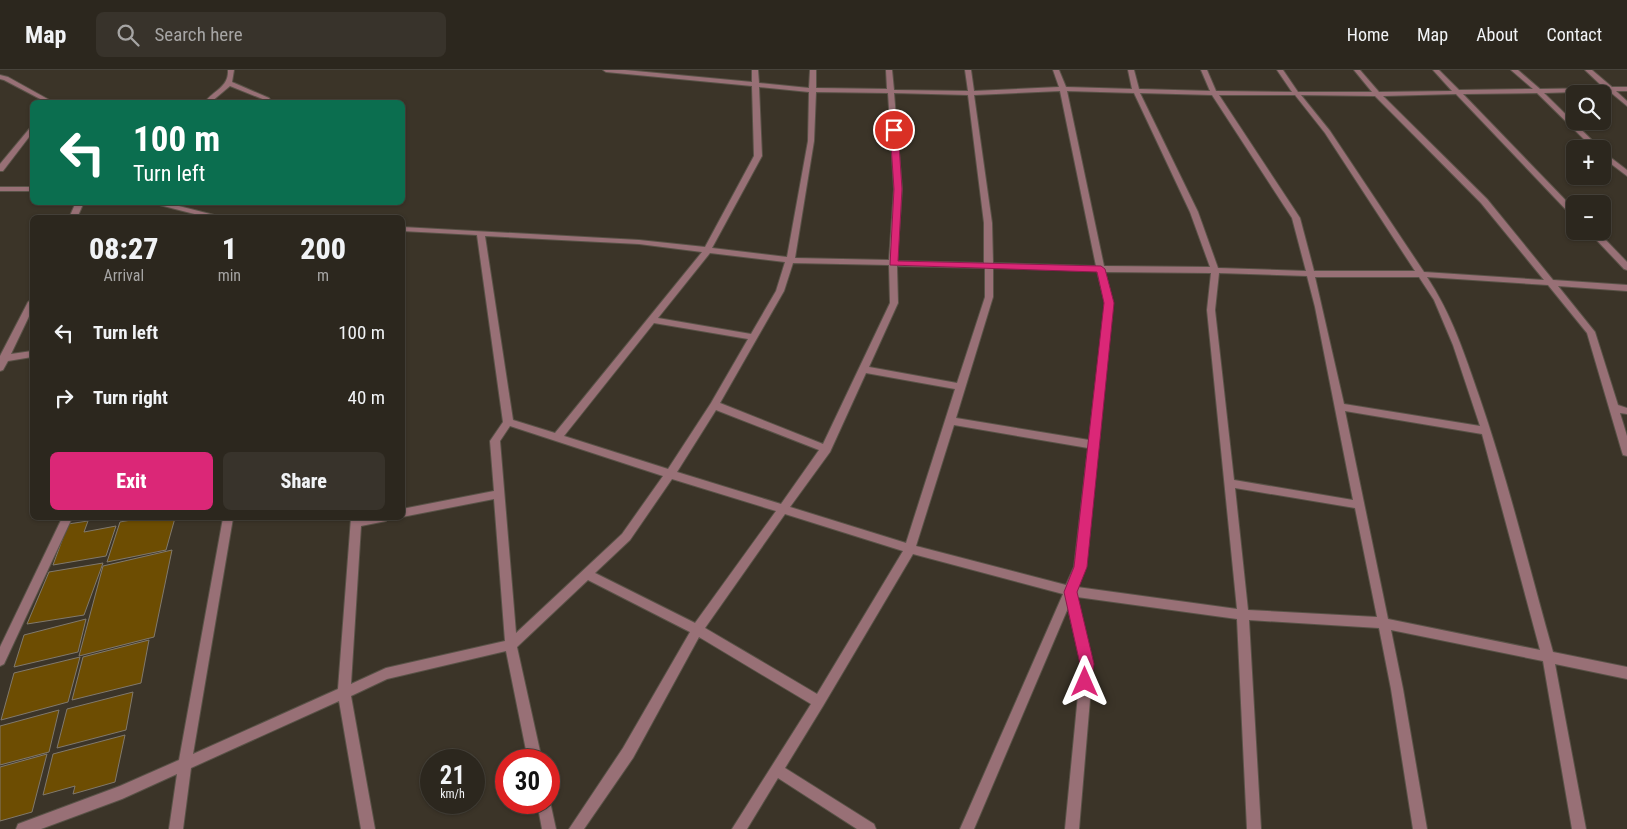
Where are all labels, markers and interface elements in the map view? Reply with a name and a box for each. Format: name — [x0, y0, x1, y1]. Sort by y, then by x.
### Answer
search box — [96, 12, 446, 57]
text: Map — [25, 21, 66, 49]
icon: search — [114, 21, 142, 49]
text: Search here — [154, 23, 243, 46]
text: Home — [1347, 24, 1389, 45]
text: Map — [1417, 24, 1448, 45]
text: About — [1476, 24, 1518, 45]
text: Contact — [1546, 24, 1602, 45]
map controls — [1566, 85, 1611, 240]
button: search — [1566, 85, 1611, 130]
pin — [873, 109, 915, 151]
icon: arrive — [880, 116, 908, 144]
text: 100 m — [133, 119, 220, 160]
icon: left — [50, 120, 115, 185]
button: + — [1566, 140, 1611, 185]
text: Turn left — [133, 161, 205, 186]
button: − — [1566, 195, 1611, 240]
text: 08:27 — [89, 231, 159, 266]
text: 1 — [222, 231, 237, 266]
text: 200 — [300, 231, 346, 266]
text: Arrival — [103, 266, 144, 285]
text: min — [218, 266, 241, 285]
text: m — [317, 266, 329, 285]
icon: left — [50, 319, 78, 347]
text: Turn left — [93, 321, 158, 344]
text: 100 m — [338, 321, 385, 344]
icon: right — [50, 384, 78, 412]
text: Turn right — [93, 386, 168, 409]
text: 40 m — [348, 386, 385, 409]
button: Exit — [50, 452, 213, 510]
button: Share — [223, 452, 385, 510]
position arrow — [1058, 655, 1110, 707]
speed limit sign: 30 — [495, 749, 560, 814]
text: 21 — [440, 761, 465, 790]
text: km/h — [440, 787, 465, 801]

